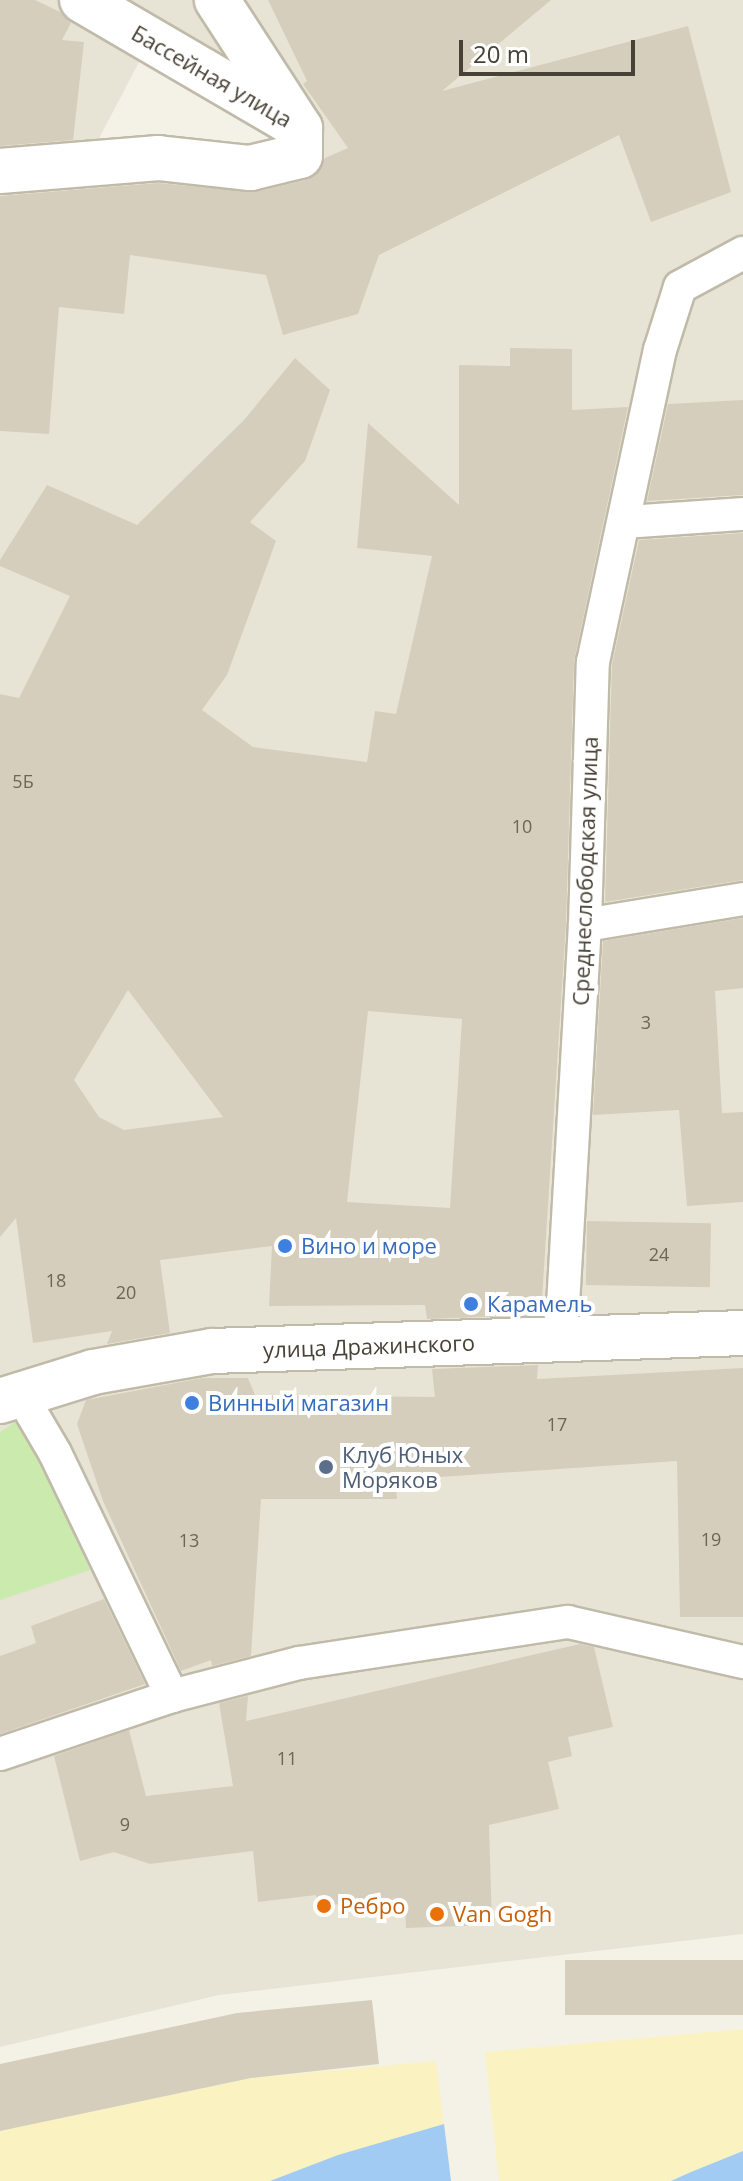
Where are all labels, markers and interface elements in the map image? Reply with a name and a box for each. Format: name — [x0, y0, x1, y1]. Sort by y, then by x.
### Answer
street label: Бассейная улица — [127, 19, 297, 133]
scale bar — [463, 24, 639, 74]
text: 20 m — [473, 37, 529, 70]
street label: Среднеслободская улица — [567, 736, 603, 1006]
house number: 5Б — [12, 770, 34, 792]
house number: 10 — [512, 815, 532, 837]
house number: 3 — [641, 1011, 651, 1033]
place label: Вино и море — [301, 1233, 437, 1259]
marker: Вино и море — [276, 1237, 294, 1255]
house number: 24 — [649, 1243, 669, 1265]
house number: 18 — [46, 1269, 66, 1291]
house number: 20 — [116, 1281, 136, 1303]
place label: Карамель — [487, 1291, 592, 1317]
marker: Карамель — [462, 1295, 480, 1313]
street label: улица Дражинского — [263, 1329, 475, 1363]
place label: Винный магазин — [208, 1390, 389, 1416]
marker: Винный магазин — [183, 1394, 201, 1412]
house number: 17 — [547, 1413, 567, 1435]
place label: Клуб Юных Моряков — [342, 1441, 463, 1492]
marker: Клуб Юных Моряков — [317, 1458, 335, 1476]
house number: 19 — [701, 1528, 721, 1550]
house number: 13 — [179, 1529, 199, 1551]
house number: 11 — [277, 1747, 297, 1769]
house number: 9 — [120, 1813, 130, 1835]
place label: Ребро — [340, 1893, 405, 1919]
marker: Ребро — [315, 1897, 333, 1915]
place label: Van Gogh — [453, 1901, 552, 1927]
marker: Van Gogh — [428, 1905, 446, 1923]

